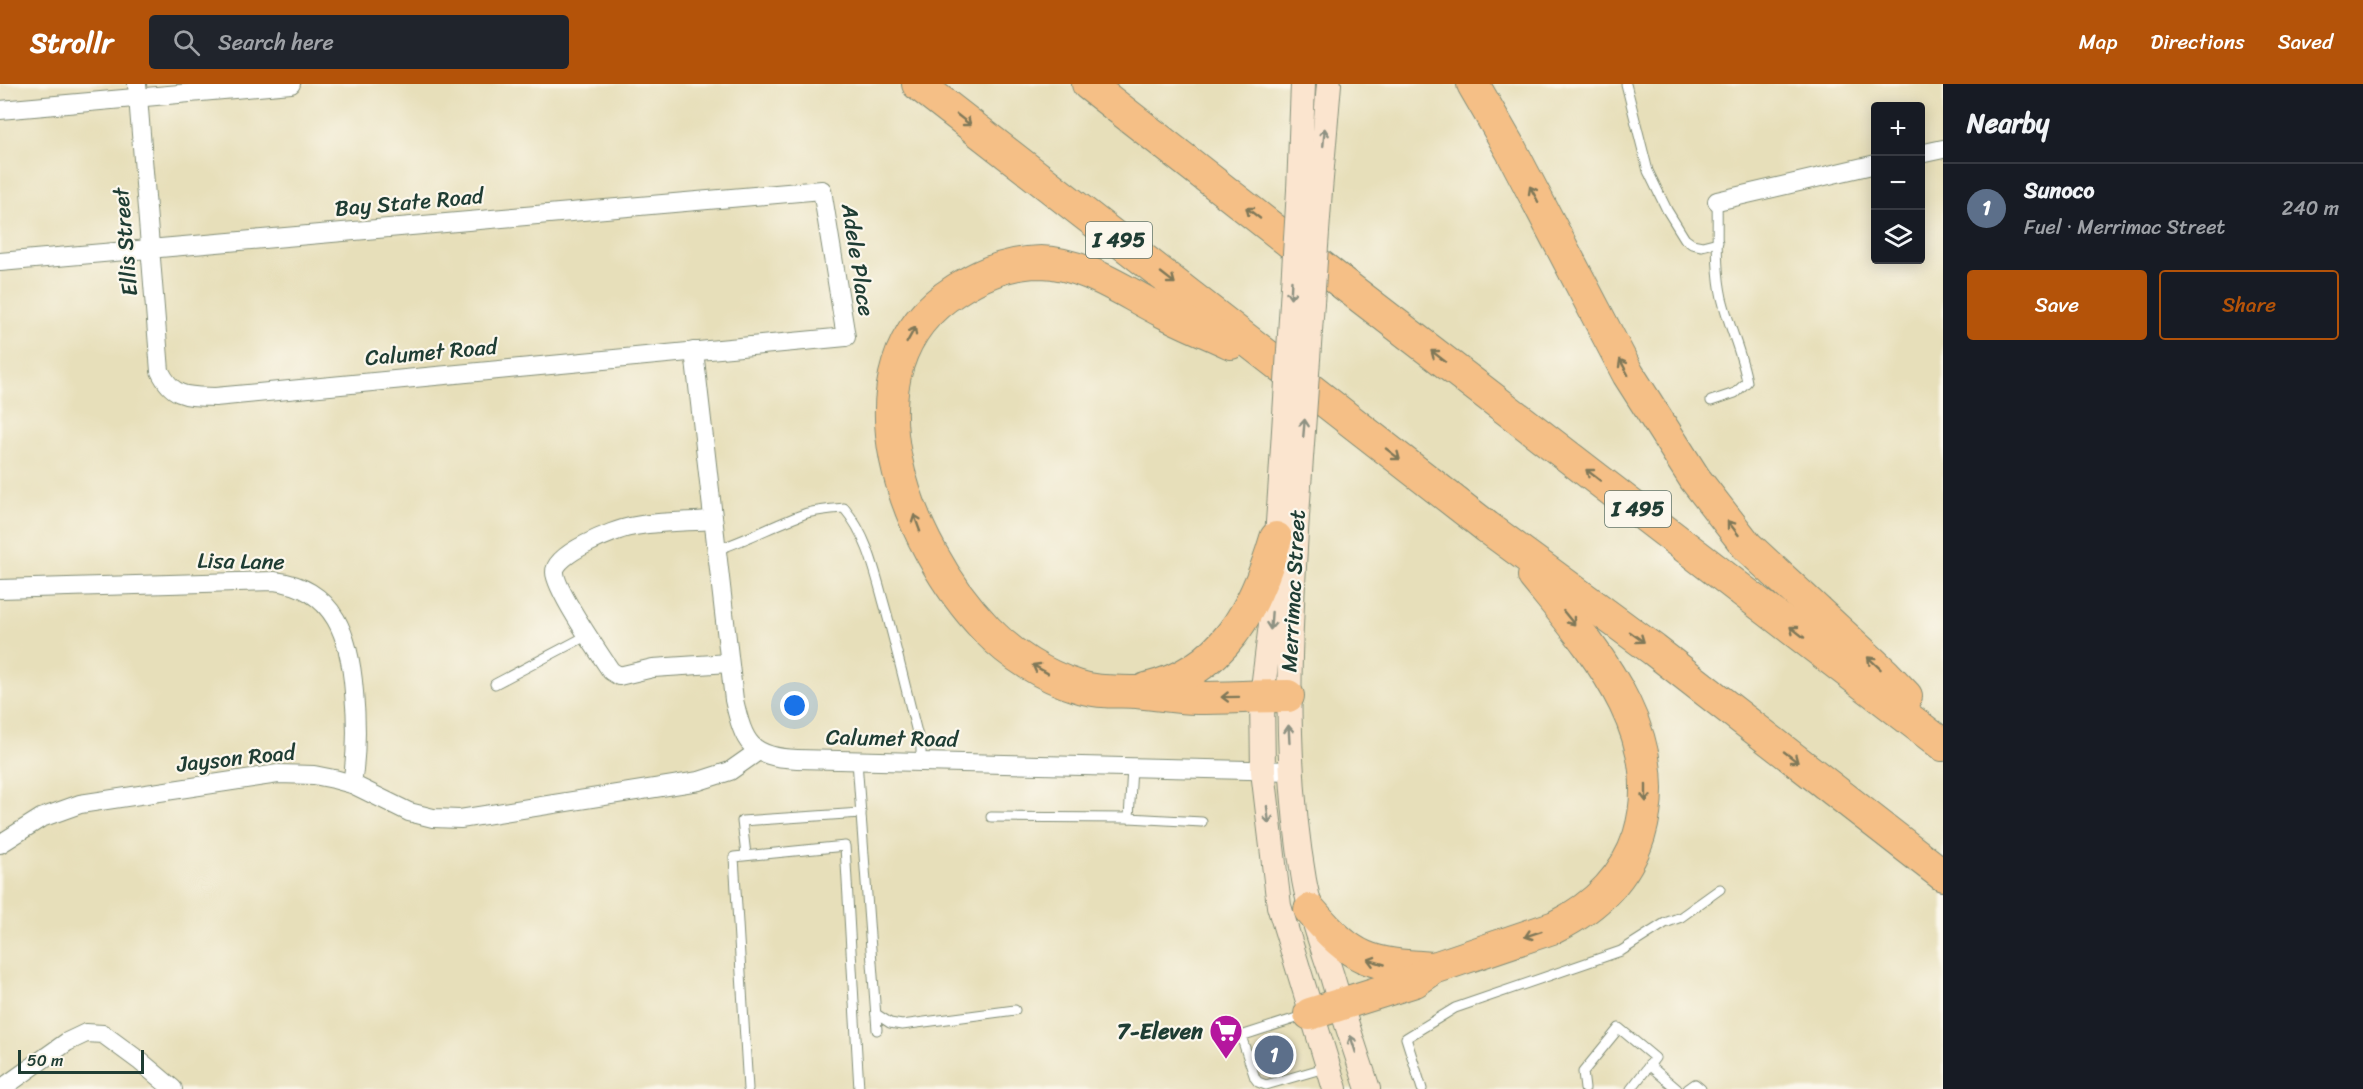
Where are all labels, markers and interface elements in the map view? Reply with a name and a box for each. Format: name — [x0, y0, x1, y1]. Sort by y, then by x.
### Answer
search box — [149, 15, 569, 69]
text: Strollr — [30, 18, 113, 67]
text: Search here — [218, 23, 334, 62]
text: Map — [2079, 23, 2117, 61]
text: Directions — [2150, 23, 2245, 61]
text: Saved — [2278, 23, 2333, 61]
icon: search — [170, 26, 203, 59]
text: Nearby — [1967, 100, 2049, 146]
map controls — [1871, 102, 1925, 264]
button: + — [1871, 102, 1925, 156]
one-way arrow — [956, 113, 972, 126]
one-way arrow — [1319, 127, 1330, 147]
button: − — [1871, 156, 1925, 210]
text: Sunoco — [2024, 171, 2095, 210]
street label: Bay State Road — [333, 176, 486, 228]
street label: Ellis Street — [101, 185, 149, 298]
one-way arrow — [1528, 186, 1540, 203]
text: 1 — [1982, 191, 1991, 226]
text: 240 m — [2282, 191, 2339, 226]
street label: Adele Place — [830, 200, 886, 319]
one-way arrow — [1245, 206, 1261, 219]
button: layers — [1871, 210, 1925, 264]
text: Fuel · Merrimac Street — [2024, 210, 2225, 245]
road number: I 495 — [1086, 222, 1152, 258]
button: Save — [1967, 270, 2147, 340]
button: Share — [2159, 270, 2339, 340]
one-way arrow — [1160, 272, 1176, 285]
one-way arrow — [1286, 279, 1297, 299]
street label: Calumet Road — [364, 327, 500, 377]
one-way arrow — [905, 327, 917, 344]
one-way arrow — [1430, 349, 1446, 362]
one-way arrow — [1618, 359, 1630, 376]
one-way arrow — [1299, 418, 1310, 438]
one-way arrow — [1385, 447, 1401, 460]
one-way arrow — [1585, 468, 1601, 481]
road number: I 495 — [1605, 491, 1671, 527]
street label: Merrimac Street — [1269, 508, 1317, 673]
one-way arrow — [911, 514, 922, 532]
one-way arrow — [1727, 521, 1740, 537]
street label: Lisa Lane — [197, 541, 285, 581]
one-way arrow — [1562, 610, 1575, 626]
one-way arrow — [1265, 611, 1276, 631]
one-way arrow — [1789, 626, 1805, 639]
one-way arrow — [1628, 631, 1644, 644]
one-way arrow — [1867, 656, 1882, 670]
one-way arrow — [1032, 663, 1049, 675]
your location — [780, 691, 809, 720]
one-way arrow — [1220, 691, 1240, 703]
street label: Calumet Road — [826, 717, 960, 759]
one-way arrow — [1284, 724, 1295, 744]
street label: Jayson Road — [174, 732, 298, 784]
one-way arrow — [1782, 751, 1798, 764]
one-way arrow — [1640, 782, 1652, 802]
one-way arrow — [1263, 805, 1274, 825]
one-way arrow — [1525, 930, 1543, 941]
one-way arrow — [1367, 955, 1386, 967]
place label: 7-Eleven — [1117, 1012, 1203, 1051]
supermarket icon: 7-Eleven — [1208, 1013, 1244, 1060]
pin: 1 — [1254, 1032, 1294, 1078]
one-way arrow — [1347, 1035, 1358, 1054]
text: 50 m — [27, 1046, 63, 1075]
scale bar — [18, 1047, 144, 1074]

